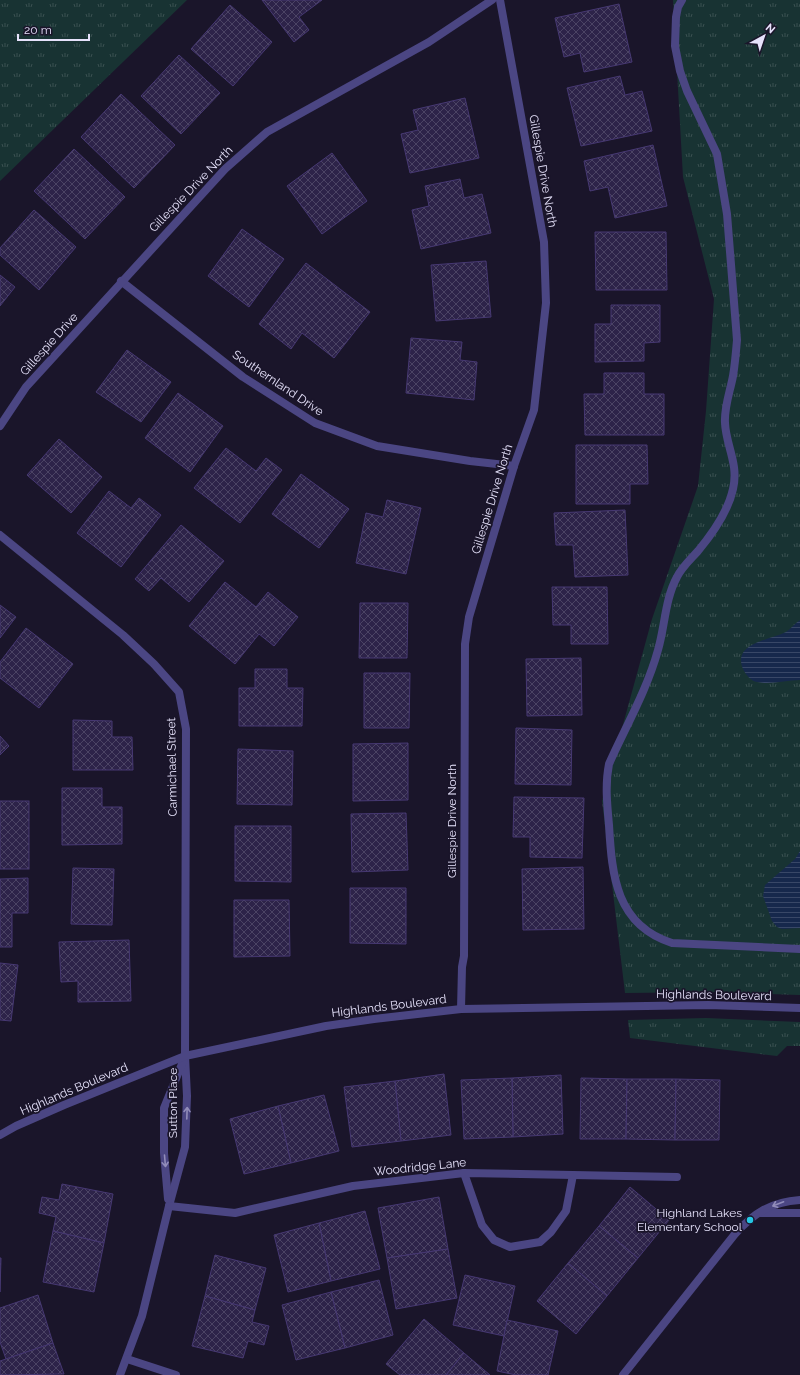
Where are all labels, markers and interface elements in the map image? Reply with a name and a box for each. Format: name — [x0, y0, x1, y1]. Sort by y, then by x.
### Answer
scale bar — [18, 16, 89, 42]
north arrow — [744, 16, 784, 56]
text: N — [763, 21, 778, 36]
text: 20 m — [24, 23, 52, 37]
street label: Gillespie Drive North — [526, 114, 560, 228]
street label: Gillespie Drive North — [146, 143, 236, 235]
street label: Gillespie Drive — [17, 310, 81, 378]
street label: Southernland Drive — [230, 347, 326, 419]
street label: Gillespie Drive North — [469, 442, 515, 556]
street label: Carmichael Street — [164, 717, 180, 817]
street label: Gillespie Drive North — [445, 764, 459, 878]
street label: Highlands Boulevard — [656, 987, 772, 1003]
street label: Highlands Boulevard — [331, 992, 447, 1020]
street label: Highlands Boulevard — [18, 1060, 130, 1118]
street label: Sutton Place — [166, 1068, 180, 1138]
one-way arrow — [183, 1107, 190, 1120]
one-way arrow — [161, 1154, 168, 1167]
street label: Woodridge Lane — [373, 1155, 467, 1179]
one-way arrow — [772, 1200, 784, 1208]
place label: Highland Lakes Elementary School — [637, 1206, 743, 1234]
marker: Highland Lakes Elementary School — [745, 1215, 755, 1225]

